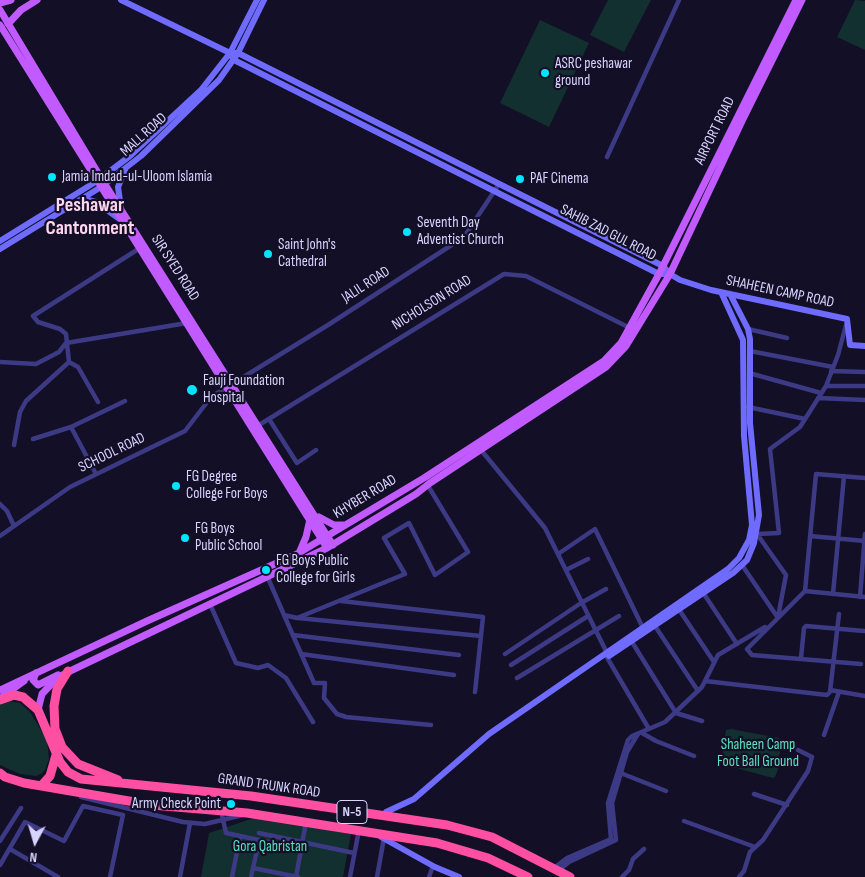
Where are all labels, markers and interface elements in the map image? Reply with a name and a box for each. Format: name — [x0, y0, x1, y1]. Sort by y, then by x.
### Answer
place label: ASRC peshawar ground — [555, 55, 632, 90]
marker: ASRC peshawar ground — [539, 67, 551, 79]
street label: AIRPORT ROAD — [691, 94, 739, 168]
street label: MALL ROAD — [117, 109, 171, 161]
place label: Jamia Imdad-ul-Uloom Islamia — [62, 168, 212, 186]
place label: PAF Cinema — [530, 170, 589, 188]
marker: Jamia Imdad-ul-Uloom Islamia — [46, 171, 58, 183]
marker: PAF Cinema — [514, 173, 526, 185]
district label: Peshawar Cantonment — [46, 194, 134, 241]
street label: SAHIB ZAD GUL ROAD — [557, 201, 659, 265]
place label: Seventh Day Adventist Church — [417, 214, 504, 249]
marker: Seventh Day Adventist Church — [401, 226, 413, 238]
street label: SIR SYED ROAD — [147, 232, 203, 304]
place label: Saint John's Cathedral — [278, 236, 336, 271]
marker: Saint John's Cathedral — [262, 248, 274, 260]
street label: JALIL ROAD — [338, 263, 394, 307]
street label: NICHOLSON ROAD — [389, 271, 475, 335]
street label: SHAHEEN CAMP ROAD — [724, 272, 836, 312]
place label: Fauji Foundation Hospital — [203, 372, 285, 407]
marker: Fauji Foundation Hospital — [185, 383, 199, 397]
street label: SCHOOL ROAD — [76, 429, 148, 477]
place label: FG Degree College For Boys — [186, 468, 268, 503]
street label: KHYBER ROAD — [330, 471, 400, 523]
marker: FG Degree College For Boys — [170, 480, 182, 492]
place label: FG Boys Public School — [195, 520, 262, 555]
marker: FG Boys Public School — [179, 532, 191, 544]
place label: FG Boys Public College for Girls — [276, 552, 355, 587]
marker: FG Boys Public College for Girls — [260, 564, 272, 576]
park label: Shaheen Camp Foot Ball Ground — [717, 736, 799, 771]
street label: GRAND TRUNK ROAD — [217, 770, 321, 802]
place label: Army Check Point — [132, 795, 221, 813]
marker: Army Check Point — [225, 798, 237, 810]
road number: N-5 — [337, 800, 367, 824]
north arrow — [10, 817, 60, 867]
park label: Gora Qabristan — [233, 838, 307, 856]
text: N — [29, 849, 38, 866]

